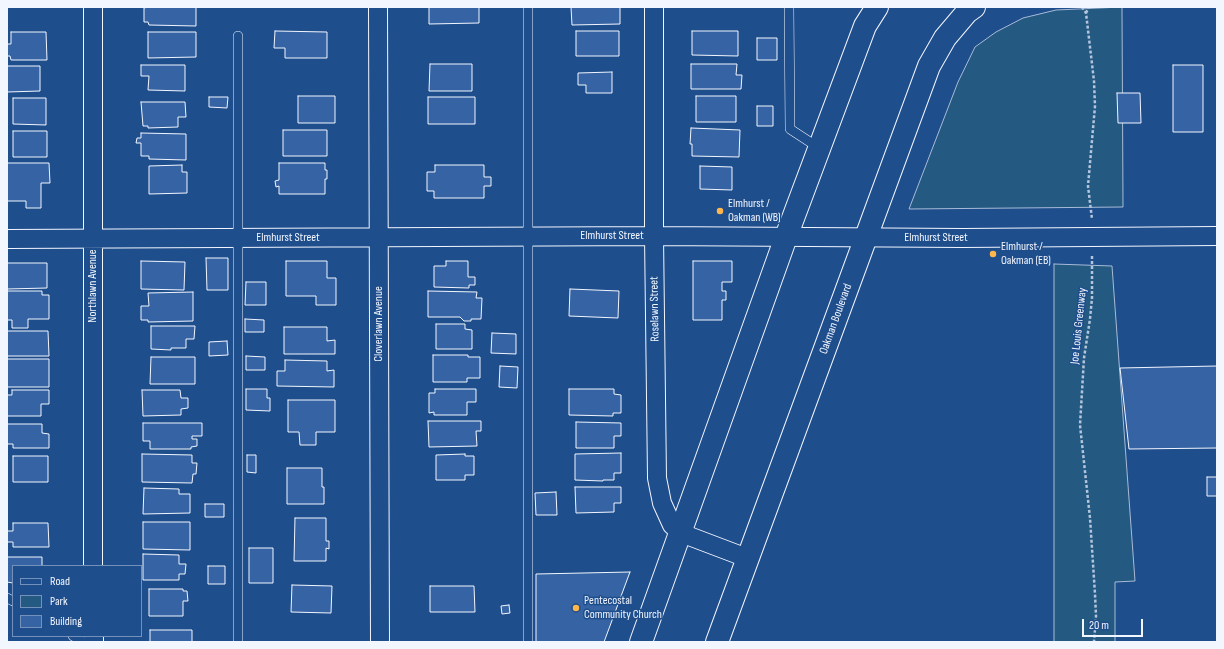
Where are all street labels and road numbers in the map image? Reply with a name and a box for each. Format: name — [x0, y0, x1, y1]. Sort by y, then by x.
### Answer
street label: Elmhurst Street — [580, 229, 644, 243]
street label: Elmhurst Street — [256, 231, 320, 245]
street label: Elmhurst Street — [904, 231, 968, 245]
street label: Northlawn Avenue — [86, 249, 100, 323]
street label: Roselawn Street — [647, 276, 663, 342]
street label: Oakman Boulevard — [817, 282, 855, 356]
street label: Cloverlawn Avenue — [372, 286, 386, 362]
street label: Joe Louis Greenway — [1068, 287, 1090, 365]

